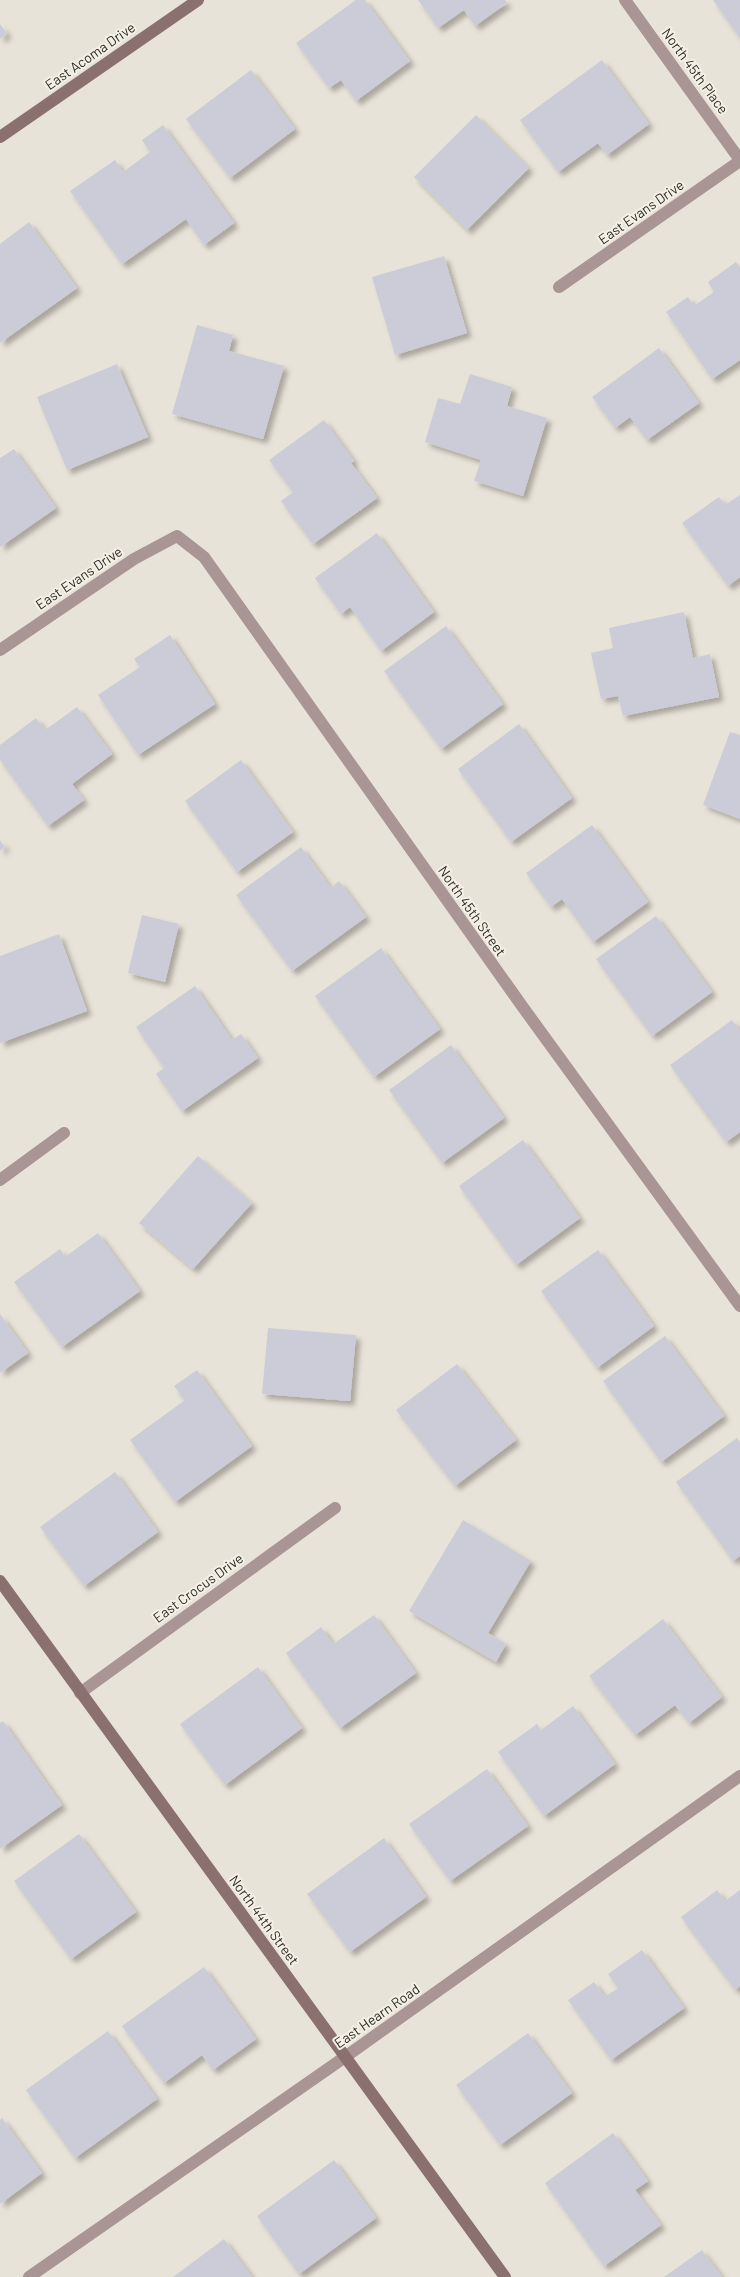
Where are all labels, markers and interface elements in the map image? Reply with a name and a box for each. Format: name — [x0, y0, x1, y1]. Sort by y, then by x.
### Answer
street label: East Acoma Drive — [41, 18, 138, 93]
street label: North 45th Place — [659, 25, 732, 117]
street label: East Evans Drive — [595, 176, 687, 247]
street label: East Evans Drive — [32, 542, 125, 613]
street label: North 45th Street — [435, 862, 510, 959]
street label: East Crocus Drive — [149, 1549, 246, 1626]
street label: North 44th Street — [226, 1871, 303, 1968]
street label: East Hearn Road — [331, 1980, 423, 2051]

